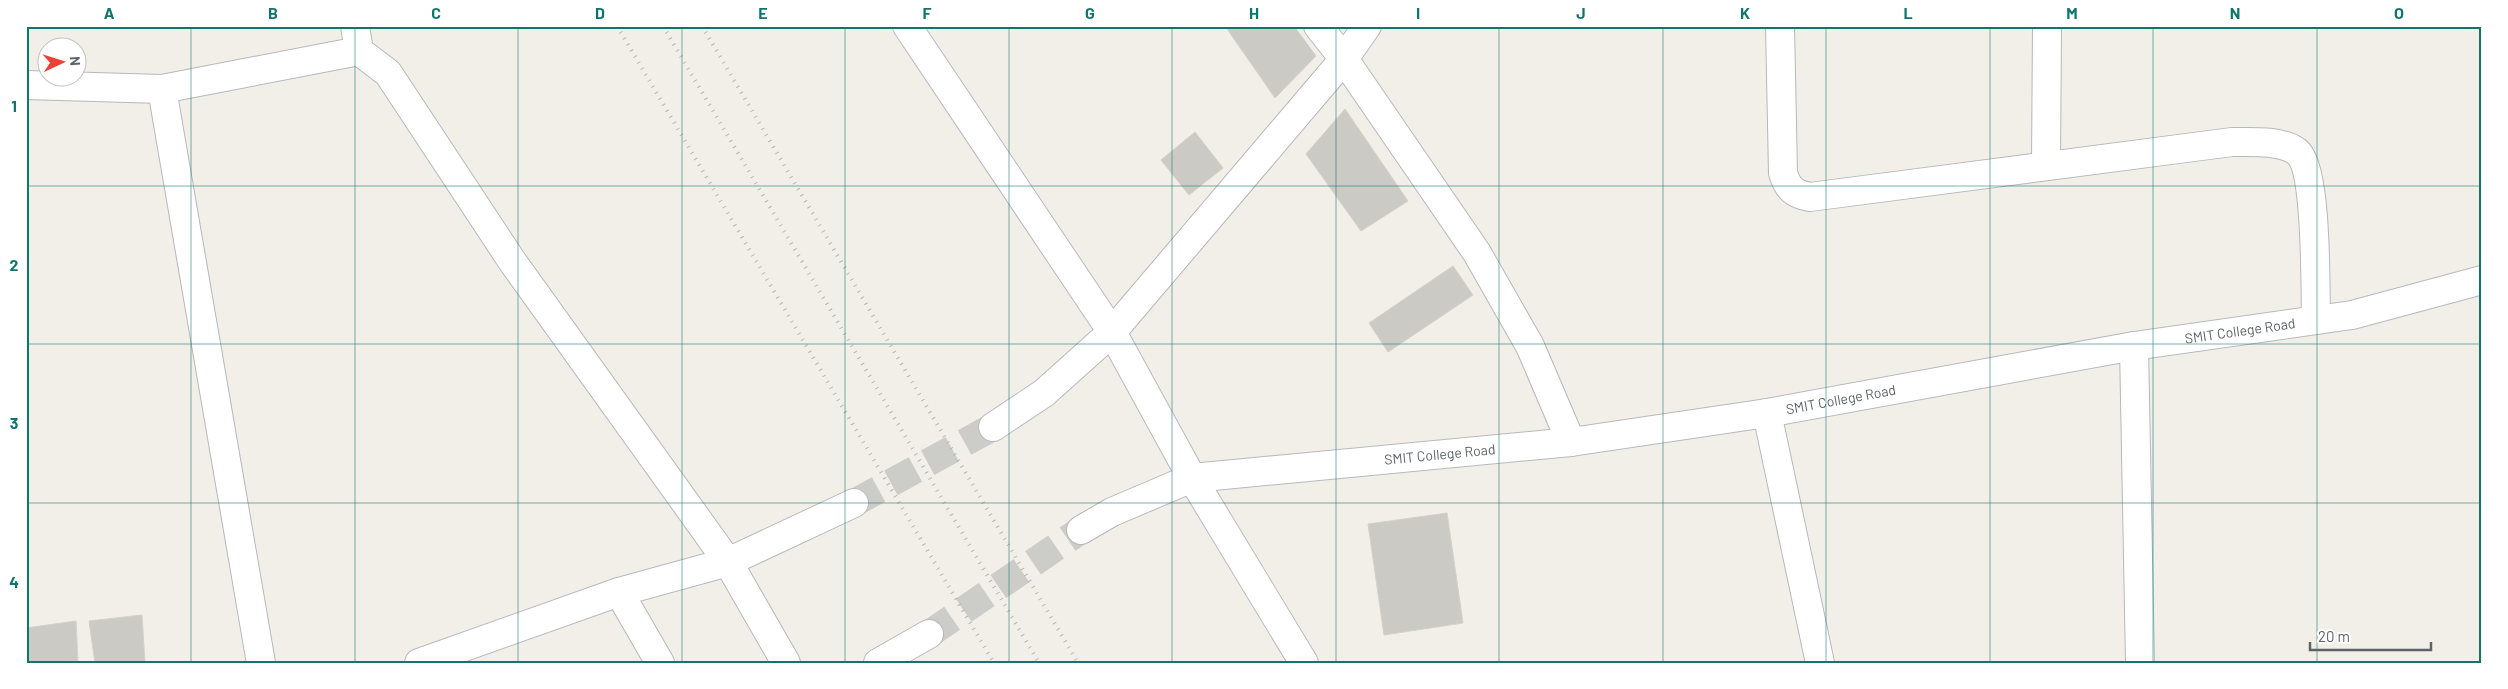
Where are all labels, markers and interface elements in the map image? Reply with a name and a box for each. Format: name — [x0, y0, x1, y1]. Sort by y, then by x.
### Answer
text: A — [104, 3, 115, 22]
text: B — [268, 3, 278, 22]
text: C — [431, 3, 441, 22]
text: D — [595, 3, 605, 22]
text: E — [758, 3, 768, 22]
text: F — [923, 3, 932, 22]
text: G — [1085, 3, 1095, 22]
text: H — [1249, 3, 1259, 22]
text: I — [1416, 3, 1420, 22]
text: J — [1576, 3, 1586, 22]
text: K — [1740, 3, 1750, 22]
text: L — [1903, 3, 1913, 22]
text: M — [2066, 3, 2078, 22]
text: N — [2230, 3, 2240, 22]
text: O — [2394, 3, 2404, 22]
north arrow — [38, 38, 88, 88]
text: N — [67, 56, 84, 66]
text: 1 — [11, 96, 17, 115]
text: 2 — [10, 255, 19, 274]
street label: SMIT College Road — [2184, 314, 2296, 347]
street label: SMIT College Road — [1785, 381, 1897, 417]
text: 3 — [10, 413, 18, 432]
street label: SMIT College Road — [1384, 440, 1496, 468]
text: 4 — [9, 572, 19, 591]
scale bar — [2310, 619, 2432, 651]
text: 20 m — [2318, 627, 2350, 645]

